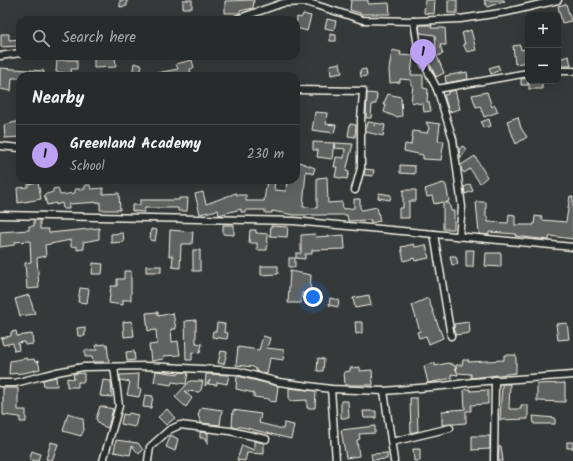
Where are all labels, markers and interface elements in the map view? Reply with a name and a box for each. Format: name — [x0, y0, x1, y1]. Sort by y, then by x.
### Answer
map controls — [525, 12, 561, 84]
button: + — [525, 12, 561, 48]
search box — [16, 16, 300, 60]
text: Search here — [62, 26, 136, 50]
icon: search — [30, 27, 52, 49]
pin: 1 — [410, 39, 436, 72]
button: − — [525, 48, 561, 84]
text: Nearby — [32, 85, 84, 112]
text: Greenland Academy — [70, 132, 201, 156]
text: 1 — [43, 144, 47, 165]
text: 230 m — [247, 144, 284, 165]
text: School — [70, 156, 105, 177]
your location — [303, 287, 323, 307]

